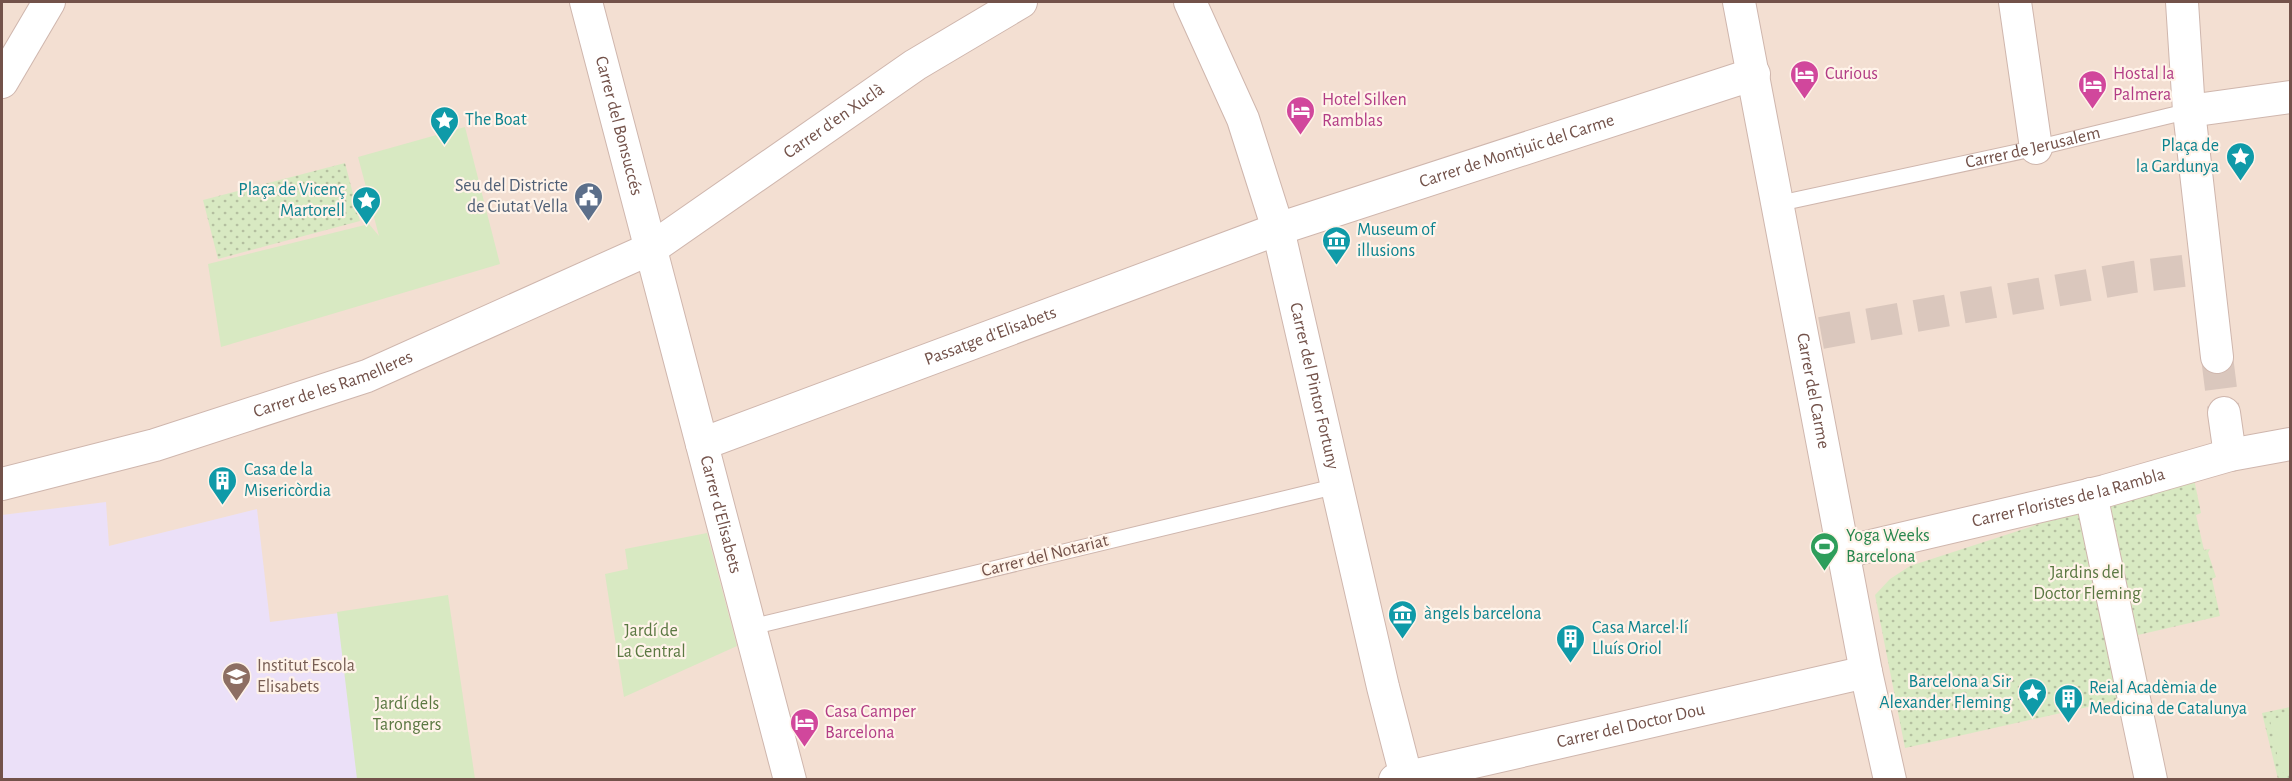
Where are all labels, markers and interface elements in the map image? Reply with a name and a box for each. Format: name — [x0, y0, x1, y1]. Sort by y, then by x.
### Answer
street label: Carrer del Bonsuccés — [592, 54, 645, 198]
hotel icon: Curious — [1788, 58, 1820, 100]
place label: Curious — [1825, 65, 1878, 83]
place label: Hostal la Palmera — [2113, 65, 2175, 104]
hotel icon: Hostal la Palmera — [2076, 68, 2108, 110]
street label: Carrer d'en Xuclà — [781, 80, 888, 162]
place label: Hotel Silken Ramblas — [1322, 91, 1407, 130]
hotel icon: Hotel Silken Ramblas — [1285, 94, 1317, 136]
place icon: The Boat — [428, 104, 460, 146]
place label: The Boat — [465, 111, 527, 129]
street label: Carrer de Montjuïc del Carme — [1417, 111, 1617, 191]
street label: Carrer de Jerusalem — [1964, 124, 2102, 172]
place label: Plaça de la Gardunya — [2136, 137, 2219, 176]
place icon: Plaça de la Gardunya — [2224, 140, 2256, 182]
place label: Seu del Districte de Ciutat Vella — [455, 177, 568, 216]
public building icon: Seu del Districte de Ciutat Vella — [573, 180, 605, 222]
place label: Plaça de Vicenç Martorell — [238, 181, 345, 220]
place icon: Plaça de Vicenç Martorell — [350, 184, 382, 226]
place label: Museum of illusions — [1357, 221, 1437, 260]
museum icon: Museum of illusions — [1320, 224, 1352, 266]
street label: Carrer del Pintor Fortuny — [1286, 301, 1342, 471]
street label: Passatge d'Elisabets — [922, 304, 1059, 369]
street label: Carrer del Carme — [1793, 332, 1833, 450]
street label: Carrer de les Ramelleres — [251, 348, 415, 421]
street label: Carrer d'Elisabets — [696, 454, 744, 576]
place label: Casa de la Misericòrdia — [244, 461, 331, 500]
building icon: Casa de la Misericòrdia — [207, 464, 239, 506]
street label: Carrer Floristes de la Rambla — [1970, 465, 2167, 531]
place label: Yoga Weeks Barcelona — [1846, 527, 1930, 566]
sports icon: Yoga Weeks Barcelona — [1809, 530, 1841, 572]
street label: Carrer del Notariat — [980, 531, 1111, 580]
park label: Jardins del Doctor Fleming — [2033, 564, 2141, 603]
museum icon: àngels barcelona — [1387, 598, 1419, 640]
place label: àngels barcelona — [1424, 605, 1542, 623]
place label: Casa Marcel·lí Lluís Oriol — [1592, 619, 1689, 658]
park label: Jardí de La Central — [616, 622, 686, 661]
building icon: Casa Marcel·lí Lluís Oriol — [1555, 622, 1587, 664]
place label: Institut Escola Elisabets — [257, 657, 355, 696]
school or university icon: Institut Escola Elisabets — [220, 660, 252, 702]
place label: Barcelona a Sir Alexander Fleming — [1879, 673, 2011, 712]
place icon: Barcelona a Sir Alexander Fleming — [2016, 676, 2048, 718]
place label: Reial Acadèmia de Medicina de Catalunya — [2089, 679, 2247, 718]
building icon: Reial Acadèmia de Medicina de Catalunya — [2052, 682, 2084, 724]
park label: Jardí dels Tarongers — [372, 695, 442, 734]
street label: Carrer del Doctor Dou — [1555, 700, 1707, 752]
place label: Casa Camper Barcelona — [825, 703, 916, 742]
hotel icon: Casa Camper Barcelona — [788, 706, 820, 748]

